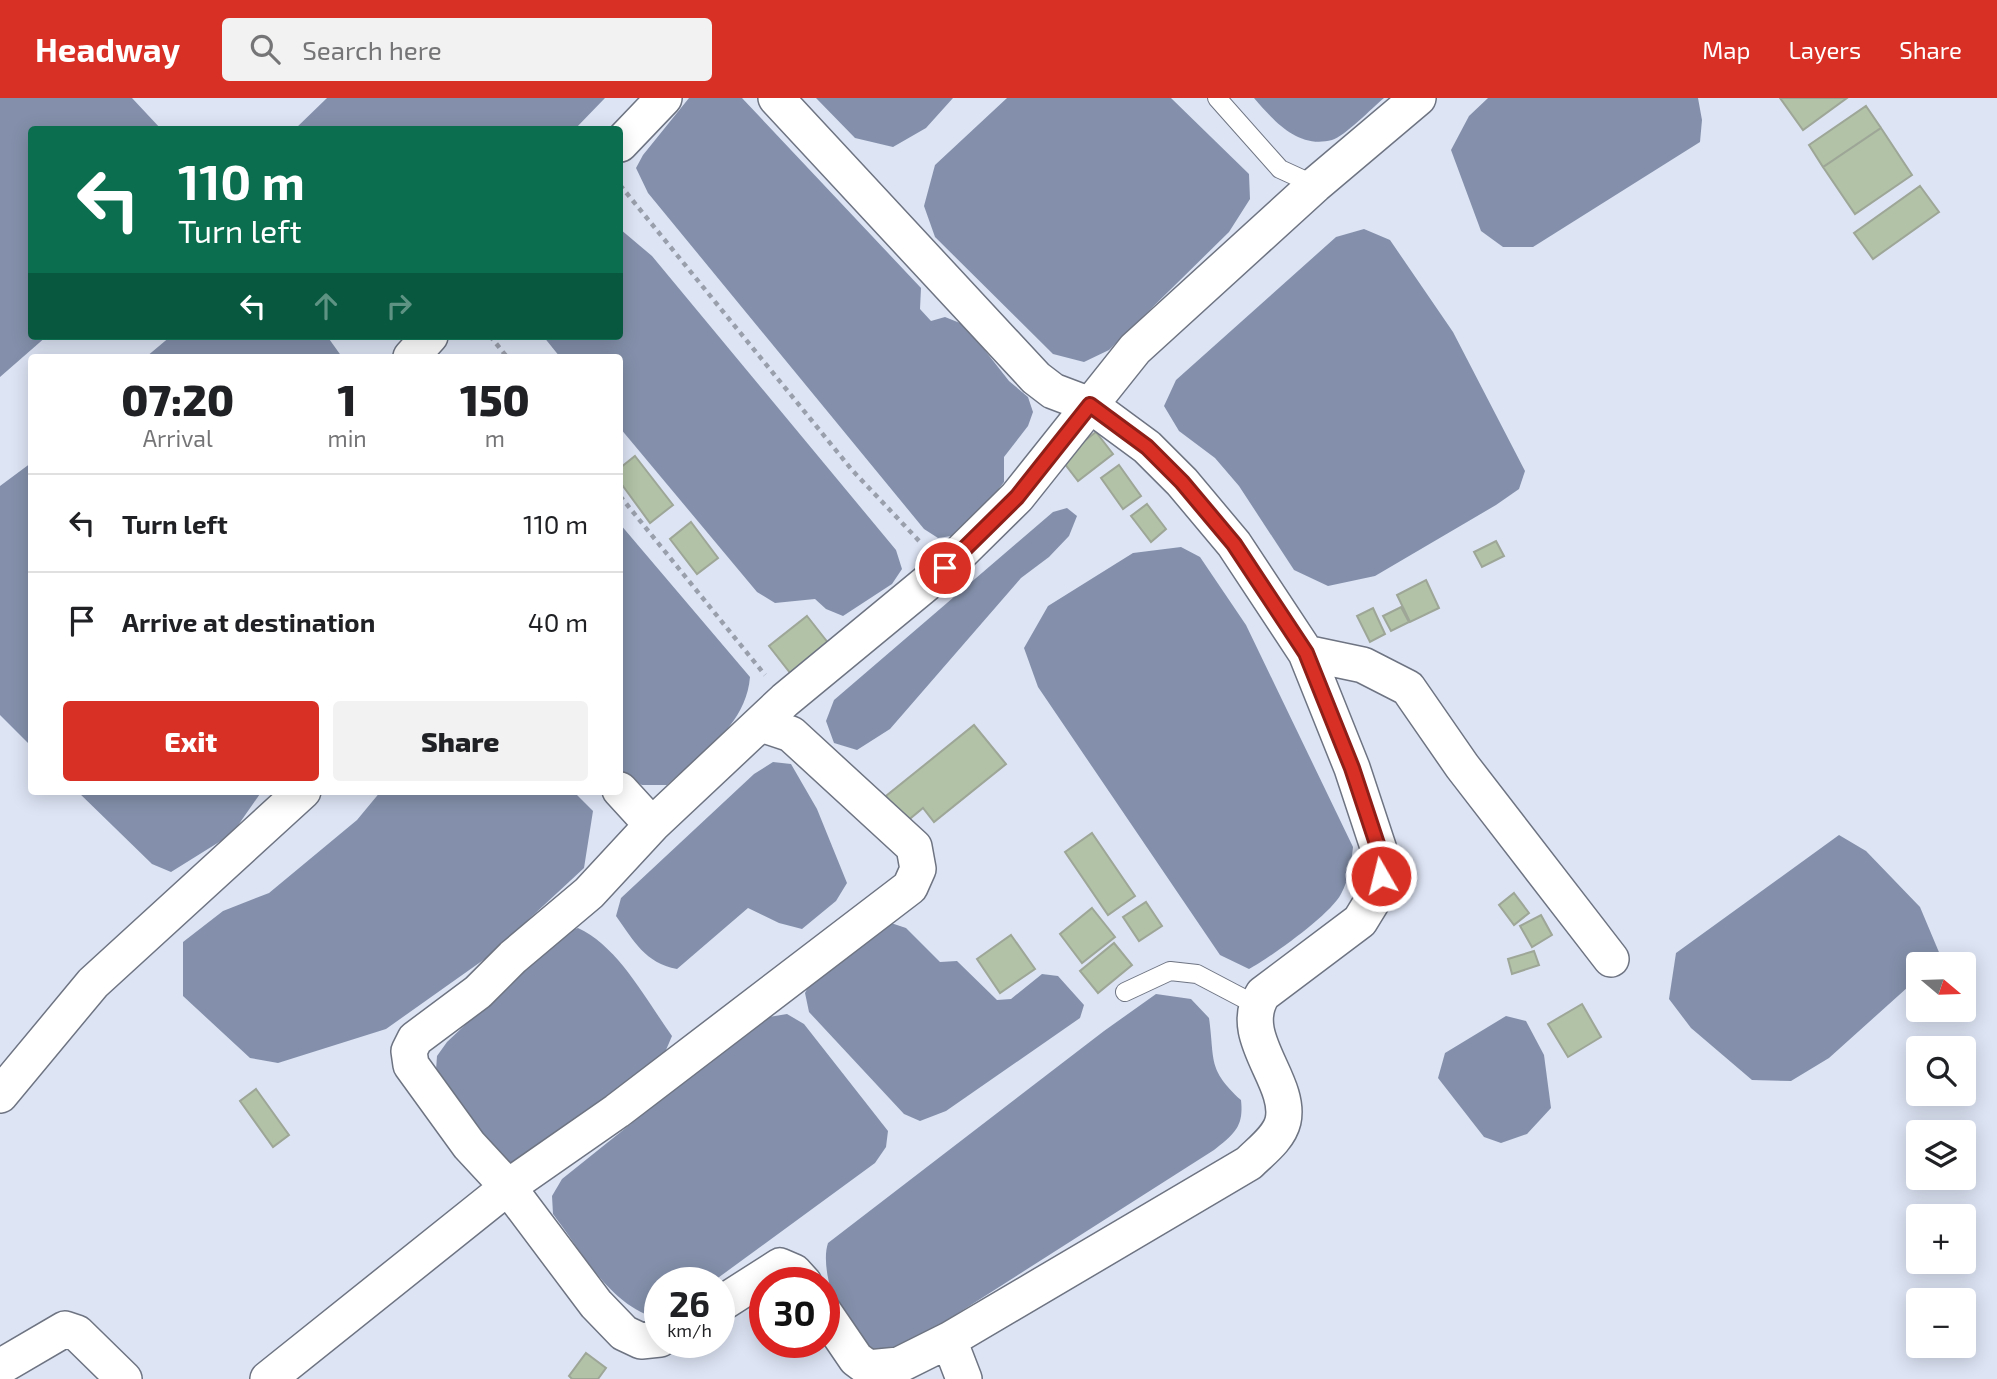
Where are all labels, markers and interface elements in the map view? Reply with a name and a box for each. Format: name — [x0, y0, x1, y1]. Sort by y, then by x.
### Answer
search box — [222, 18, 712, 81]
text: Headway — [35, 29, 180, 69]
icon: search — [246, 30, 284, 68]
text: Search here — [302, 34, 442, 65]
text: Map — [1702, 35, 1750, 64]
text: Layers — [1788, 35, 1861, 64]
text: Share — [1899, 35, 1962, 64]
text: 110 m — [178, 151, 305, 210]
icon: left — [63, 154, 154, 245]
text: Turn left — [178, 211, 302, 249]
icon: left — [234, 287, 272, 325]
icon: ahead — [307, 287, 345, 325]
icon: right — [380, 287, 418, 325]
text: 07:20 — [121, 374, 234, 424]
text: 1 — [338, 374, 357, 424]
text: 150 — [460, 374, 530, 424]
text: Arrival — [143, 424, 213, 452]
text: min — [327, 424, 367, 452]
text: m — [485, 424, 505, 452]
icon: left — [63, 504, 101, 542]
text: Turn left — [122, 508, 228, 539]
text: 110 m — [523, 508, 588, 539]
pin — [915, 538, 975, 598]
icon: arrive — [926, 549, 964, 587]
icon: arrive — [63, 602, 101, 640]
text: Arrive at destination — [122, 606, 375, 637]
text: 40 m — [528, 606, 588, 637]
button: Exit — [63, 701, 319, 781]
button: Share — [333, 701, 588, 781]
position arrow — [1344, 839, 1418, 913]
north arrow — [1906, 952, 1976, 1022]
map controls — [1906, 952, 1976, 1358]
button: search — [1906, 1036, 1976, 1106]
button: layers — [1906, 1120, 1976, 1190]
button: + — [1906, 1204, 1976, 1274]
speed limit sign: 30 — [749, 1267, 840, 1358]
text: 26 — [669, 1282, 710, 1324]
button: − — [1906, 1288, 1976, 1358]
text: km/h — [667, 1319, 712, 1341]

